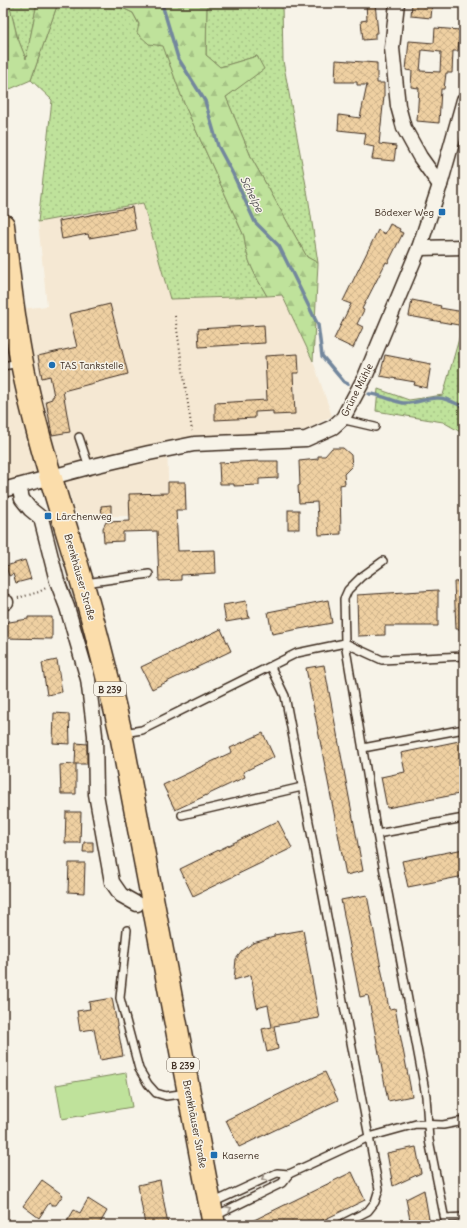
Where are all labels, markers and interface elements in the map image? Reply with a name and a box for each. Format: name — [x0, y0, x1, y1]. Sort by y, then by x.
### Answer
water label: Schelpe — [237, 174, 267, 215]
place label: Bödexer Weg — [374, 206, 434, 219]
marker: Bödexer Weg — [437, 207, 447, 217]
place label: TAS Tankstelle — [60, 359, 123, 372]
marker: TAS Tankstelle — [47, 360, 57, 370]
street label: Grüne Mühle — [338, 361, 376, 419]
place label: Lärchenweg — [56, 510, 112, 523]
marker: Lärchenweg — [43, 511, 53, 521]
street label: Brenkhäuser Straße — [61, 532, 99, 622]
road number: B 239 — [94, 682, 126, 696]
road number: B 239 — [167, 1058, 199, 1072]
street label: Brenkhäuser Straße — [180, 1079, 210, 1169]
place label: Kaserne — [222, 1149, 259, 1162]
marker: Kaserne — [209, 1150, 219, 1160]
one-way arrow — [261, 1173, 269, 1181]
one-way arrow — [225, 1206, 232, 1213]

